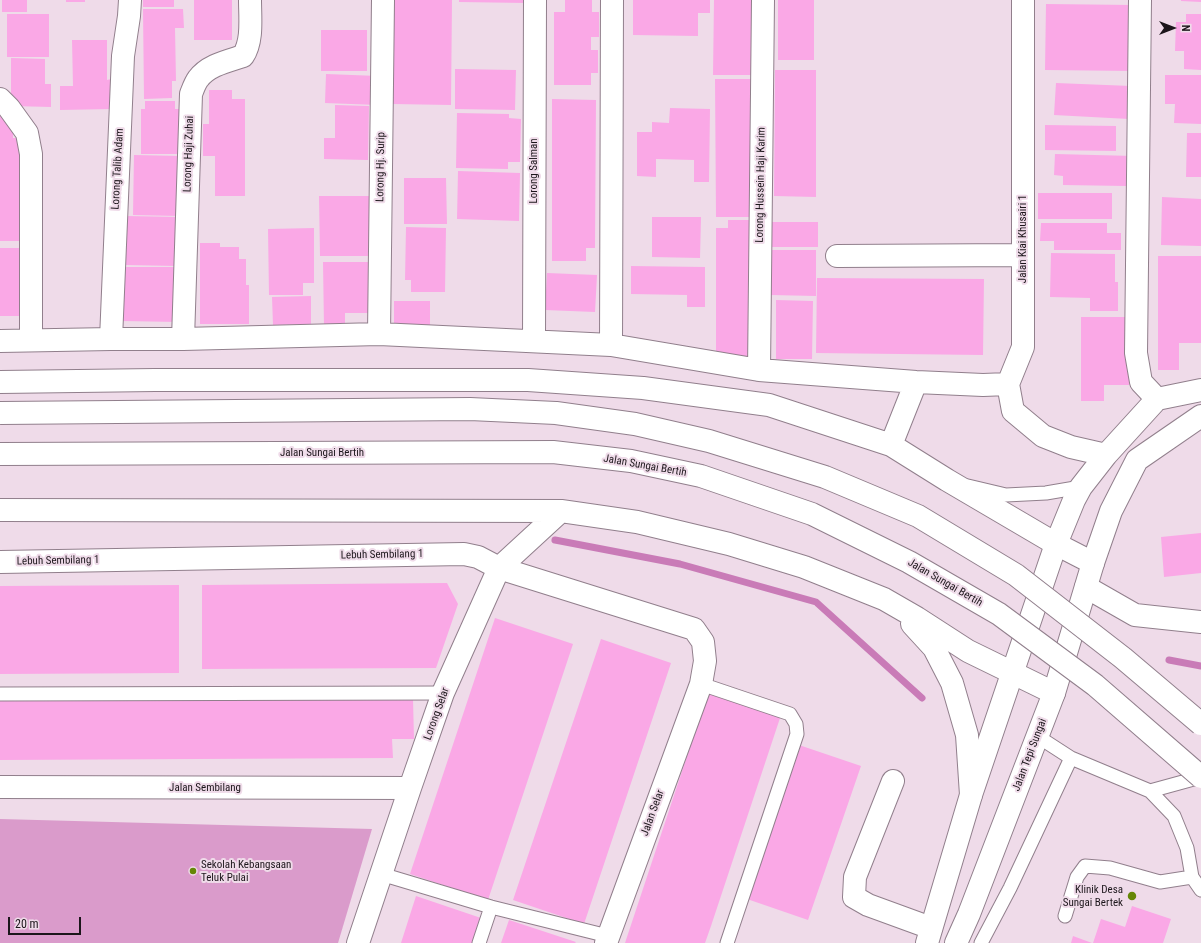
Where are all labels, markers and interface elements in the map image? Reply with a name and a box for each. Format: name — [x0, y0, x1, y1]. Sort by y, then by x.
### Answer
north arrow — [1153, 8, 1193, 48]
text: N — [1179, 25, 1192, 31]
street label: Lorong Haji Zuhai — [181, 116, 197, 192]
street label: Lorong Hussein Haji Karim — [753, 127, 769, 243]
street label: Lorong Talib Adam — [109, 128, 127, 210]
street label: Lorong Hj. Surip — [374, 132, 388, 202]
street label: Lorong Salman — [527, 138, 541, 204]
street label: Jalan Kiai Khusairi 1 — [1016, 195, 1030, 283]
street label: Jalan Sungai Bertih — [280, 446, 364, 460]
street label: Jalan Sungai Bertih — [602, 452, 688, 480]
street label: Lebuh Sembilang 1 — [341, 548, 423, 562]
street label: Lebuh Sembilang 1 — [17, 554, 99, 568]
street label: Jalan Sungai Bertih — [905, 556, 985, 610]
street label: Lorong Selar — [421, 686, 453, 742]
street label: Jalan Tepi Sungai — [1010, 717, 1050, 793]
street label: Jalan Sembilang — [169, 781, 241, 795]
street label: Jalan Selar — [639, 788, 667, 838]
place label: Sekolah Kebangsaan Teluk Pulai — [201, 858, 291, 884]
marker: Sekolah Kebangsaan Teluk Pulai — [188, 866, 198, 876]
place label: Klinik Desa Sungai Bertek — [1063, 883, 1123, 909]
marker: Klinik Desa Sungai Bertek — [1126, 890, 1138, 902]
scale bar — [10, 909, 83, 935]
text: 20 m — [15, 917, 39, 931]

